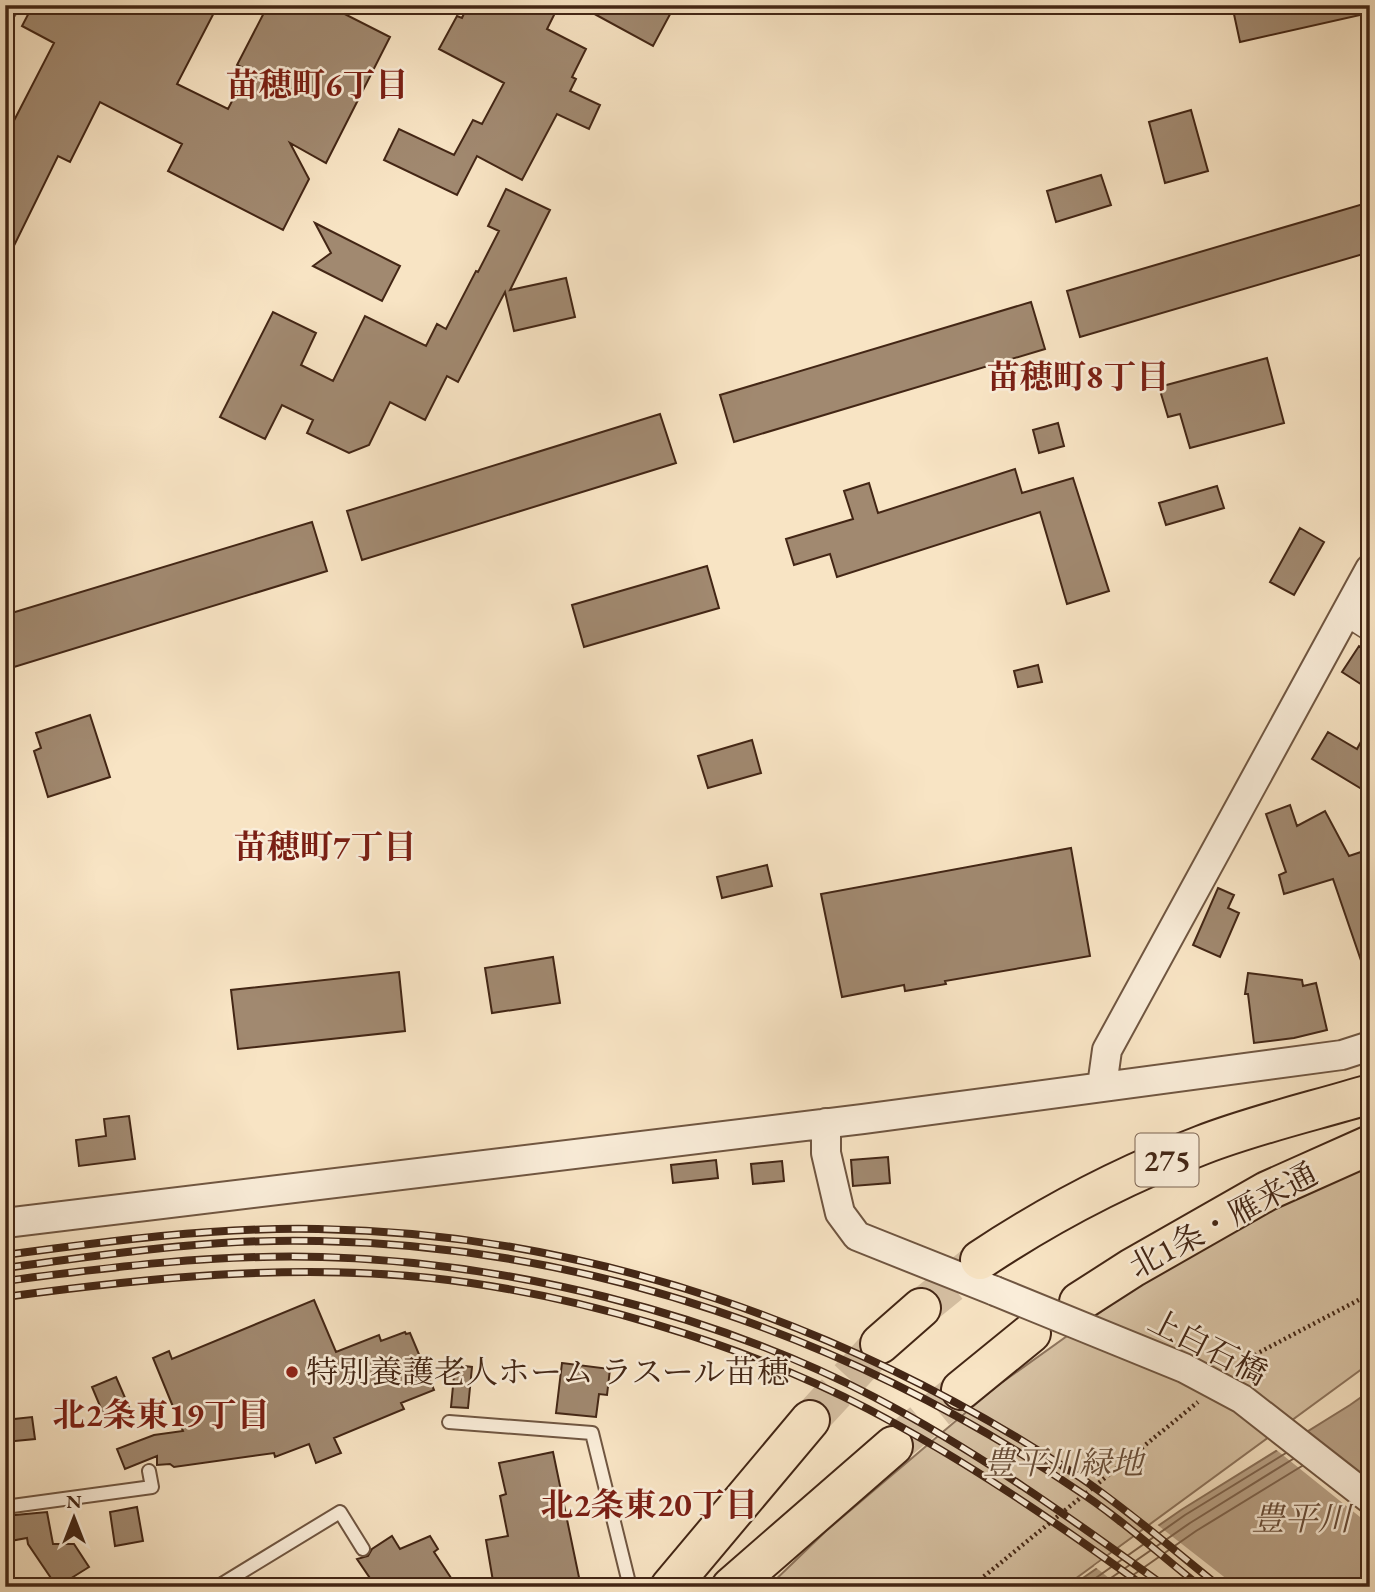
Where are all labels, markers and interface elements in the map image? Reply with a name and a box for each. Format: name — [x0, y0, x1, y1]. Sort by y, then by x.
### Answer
district label: 苗穂町6丁目 — [226, 63, 408, 106]
district label: 苗穂町8丁目 — [987, 355, 1169, 398]
district label: 苗穂町7丁目 — [234, 825, 416, 868]
road number: 275 — [1136, 1134, 1198, 1186]
street label: 北1条・雁来通 — [1122, 1153, 1324, 1287]
street label: 上白石橋 — [1141, 1299, 1275, 1395]
place label: 特別養護老人ホーム ラスール苗穂 — [306, 1351, 789, 1393]
marker: 特別養護老人ホーム ラスール苗穂 — [284, 1364, 300, 1380]
district label: 北2条東19丁目 — [52, 1393, 270, 1436]
park label: 豊平川緑地 — [983, 1442, 1146, 1484]
district label: 北2条東20丁目 — [540, 1483, 758, 1526]
north arrow — [38, 1484, 108, 1554]
text: N — [66, 1489, 82, 1514]
water label: 豊平川 — [1252, 1497, 1354, 1540]

